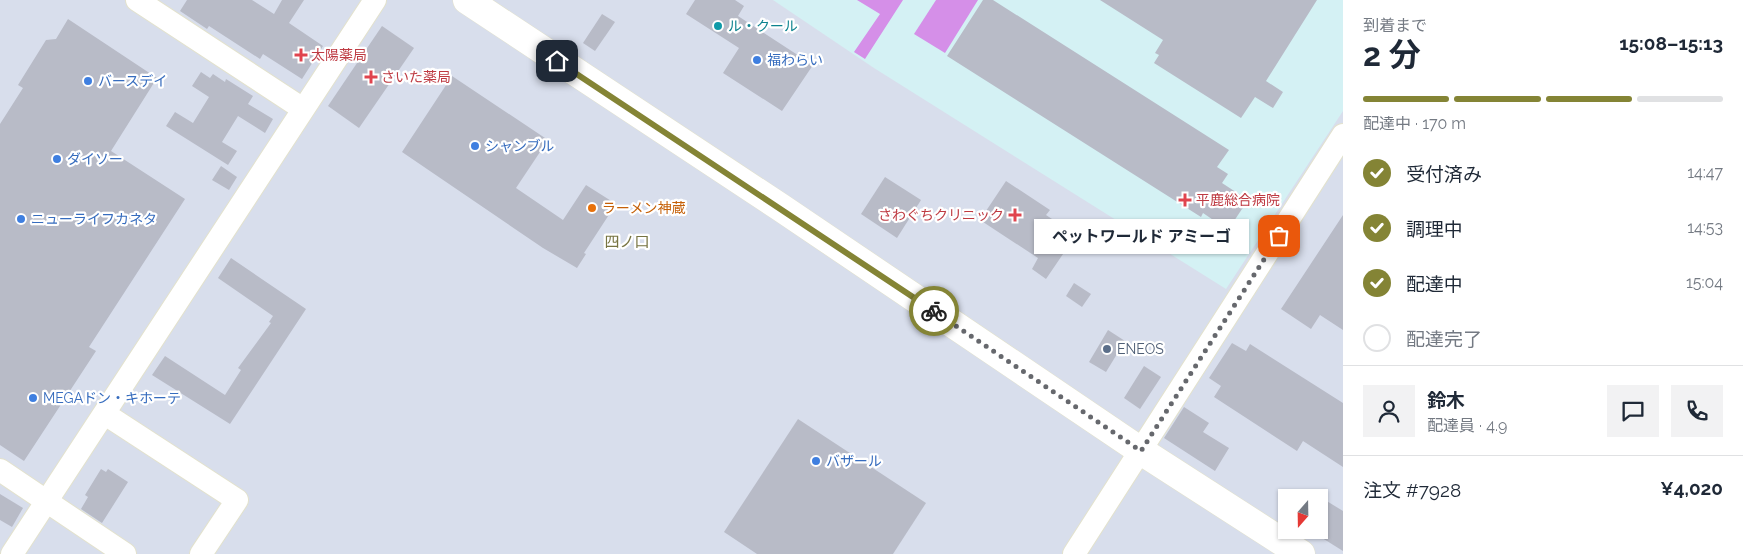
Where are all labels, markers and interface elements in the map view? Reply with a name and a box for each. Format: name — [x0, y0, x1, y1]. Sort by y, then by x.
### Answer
text: 到着まで — [1363, 16, 1427, 35]
place label: ル・クール — [728, 18, 798, 34]
marker: ル・クール — [712, 20, 724, 32]
text: 15:08–15:13 — [1619, 32, 1723, 54]
text: 2 分 — [1363, 36, 1421, 73]
pin — [536, 40, 578, 82]
place label: 太陽薬局 — [311, 47, 367, 63]
icon: home — [543, 47, 571, 75]
marker: 太陽薬局 — [295, 49, 307, 61]
place label: 福わらい — [767, 52, 823, 68]
marker: 福わらい — [751, 54, 763, 66]
place label: さいた薬局 — [381, 69, 451, 85]
marker: さいた薬局 — [365, 71, 377, 83]
place label: バースデイ — [98, 73, 167, 89]
marker: バースデイ — [82, 75, 94, 87]
text: 配達中 · 170 m — [1363, 114, 1466, 133]
place label: シャンブル — [485, 138, 555, 154]
marker: シャンブル — [469, 140, 481, 152]
place label: ダイソー — [67, 151, 123, 167]
marker: ダイソー — [51, 153, 63, 165]
icon: check — [1363, 159, 1391, 187]
text: 受付済み — [1406, 163, 1482, 185]
text: 14:47 — [1687, 163, 1723, 182]
place label: 平鹿総合病院 — [1196, 192, 1280, 208]
marker: 平鹿総合病院 — [1178, 193, 1192, 207]
place label: ラーメン神蔵 — [602, 200, 685, 216]
marker: ラーメン神蔵 — [586, 202, 598, 214]
place label: さわぐちクリニック — [878, 207, 1004, 223]
marker: さわぐちクリニック — [1008, 208, 1022, 222]
place label: ニューライフカネタ — [31, 211, 157, 227]
marker: ニューライフカネタ — [15, 213, 27, 225]
icon: check — [1363, 214, 1391, 242]
pin — [1258, 215, 1300, 257]
callout: ペットワールド アミーゴ — [1034, 218, 1249, 254]
text: 調理中 — [1406, 218, 1463, 240]
text: 14:53 — [1687, 218, 1723, 237]
icon: bag — [1265, 222, 1293, 250]
text: ペットワールド アミーゴ — [1052, 227, 1231, 246]
district label: 四ノ口 — [604, 233, 650, 251]
icon: check — [1363, 269, 1391, 297]
text: 配達中 — [1406, 273, 1463, 295]
text: 15:04 — [1686, 273, 1723, 292]
courier — [909, 286, 959, 336]
icon: bike — [920, 297, 948, 325]
text: 配達完了 — [1406, 328, 1482, 350]
place label: ENEOS — [1117, 341, 1164, 357]
marker: ENEOS — [1101, 343, 1113, 355]
button: person — [1363, 385, 1415, 437]
button: chat — [1607, 385, 1659, 437]
button: phone — [1671, 385, 1723, 437]
text: 鈴木 — [1427, 389, 1465, 411]
place label: MEGAドン・キホーテ — [43, 390, 181, 406]
marker: MEGAドン・キホーテ — [27, 392, 39, 404]
text: 配達員 · 4.9 — [1427, 416, 1507, 435]
place label: バザール — [826, 453, 882, 469]
marker: バザール — [810, 455, 822, 467]
text: ¥4,020 — [1660, 477, 1723, 499]
text: 注文 #7928 — [1363, 479, 1461, 501]
north arrow — [1278, 489, 1328, 539]
map controls — [1278, 489, 1328, 539]

